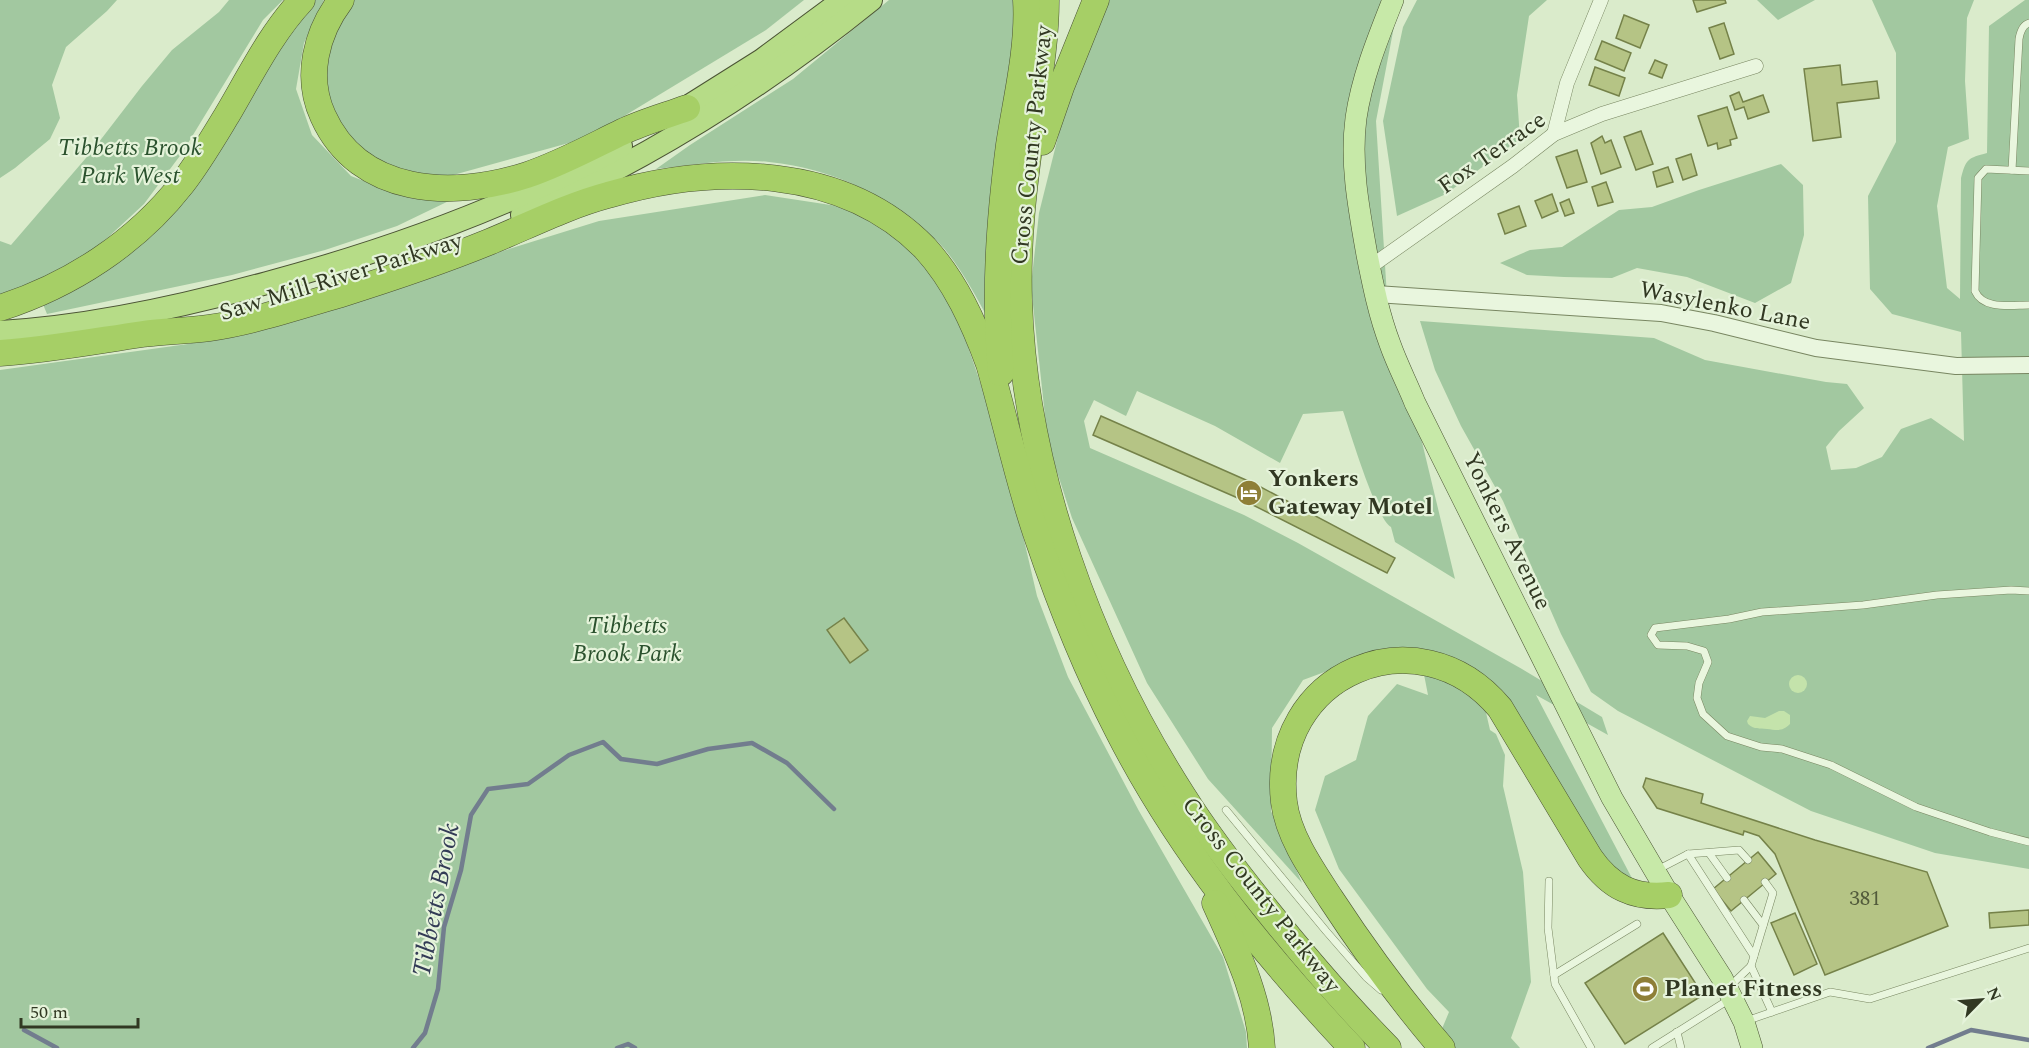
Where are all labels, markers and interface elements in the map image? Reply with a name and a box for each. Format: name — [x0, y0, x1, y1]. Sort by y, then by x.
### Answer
street label: Cross County Parkway — [1002, 22, 1063, 267]
street label: Fox Terrace — [1430, 102, 1554, 204]
park label: Tibbetts Brook Park West — [58, 130, 202, 194]
street label: Saw Mill River Parkway — [215, 222, 468, 331]
street label: Wasylenko Lane — [1636, 272, 1814, 340]
street label: Yonkers Avenue — [1453, 446, 1561, 616]
place label: Yonkers Gateway Motel — [1268, 461, 1433, 525]
hotel icon: Yonkers Gateway Motel — [1234, 478, 1264, 508]
park label: Tibbetts Brook Park — [572, 608, 682, 672]
street label: Cross County Parkway — [1173, 789, 1350, 1002]
water label: Tibbetts Brook — [401, 820, 471, 980]
house number: 381 — [1849, 883, 1881, 915]
north arrow — [1951, 970, 2011, 1030]
place label: Planet Fitness — [1664, 971, 1822, 1007]
sports icon: Planet Fitness — [1630, 974, 1660, 1004]
text: N — [1980, 983, 2007, 1005]
scale bar — [21, 991, 138, 1029]
text: 50 m — [30, 999, 68, 1026]

